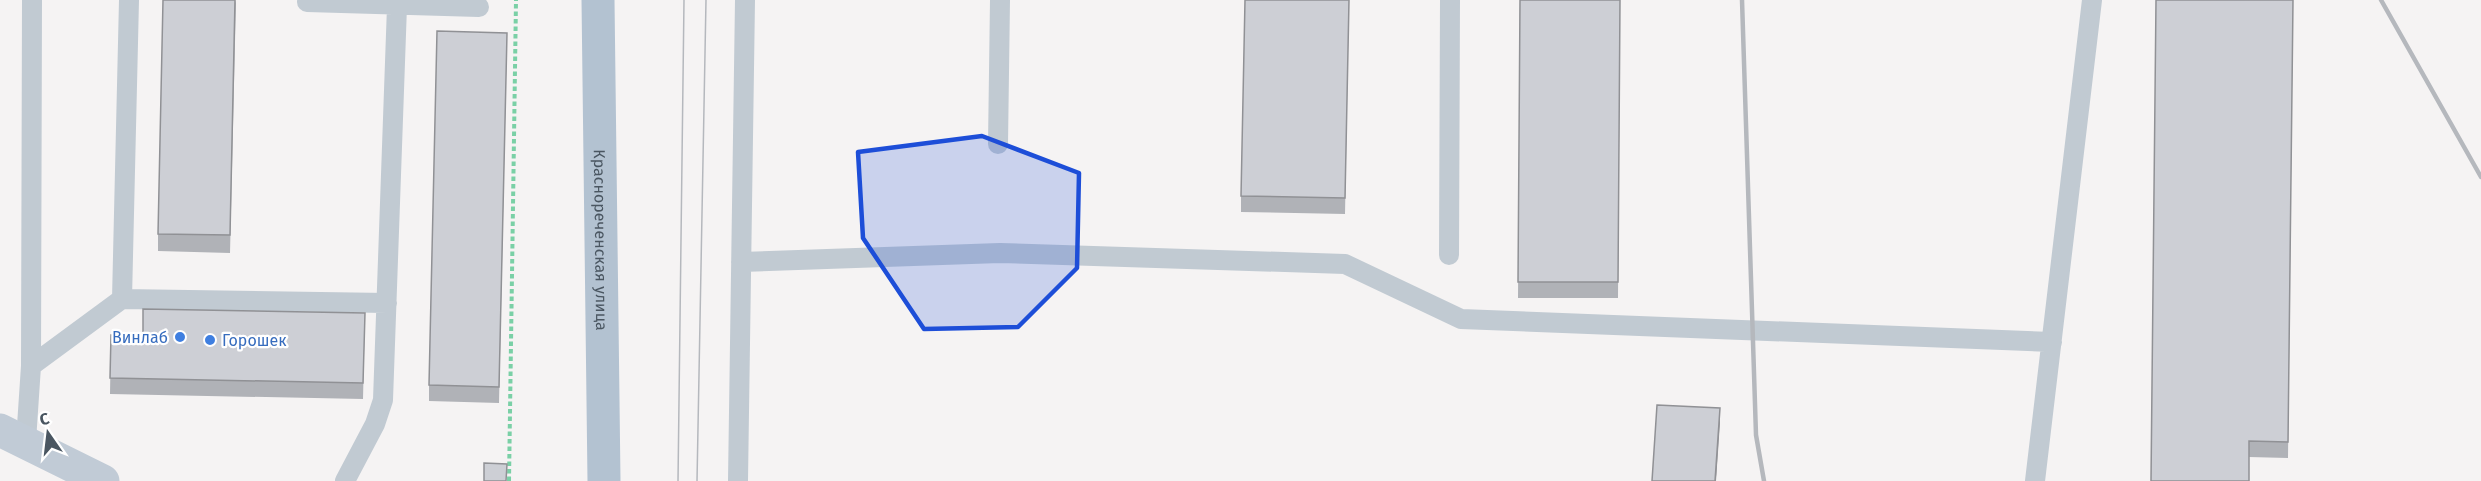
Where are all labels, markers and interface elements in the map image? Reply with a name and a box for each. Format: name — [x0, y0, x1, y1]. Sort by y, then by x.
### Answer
street label: Краснореченская улица — [590, 149, 612, 331]
place label: Винлаб — [112, 328, 168, 347]
marker: Винлаб — [173, 330, 187, 344]
place label: Горошек — [222, 331, 287, 350]
marker: Горошек — [203, 333, 217, 347]
north arrow — [18, 403, 78, 463]
text: С — [38, 408, 52, 429]

